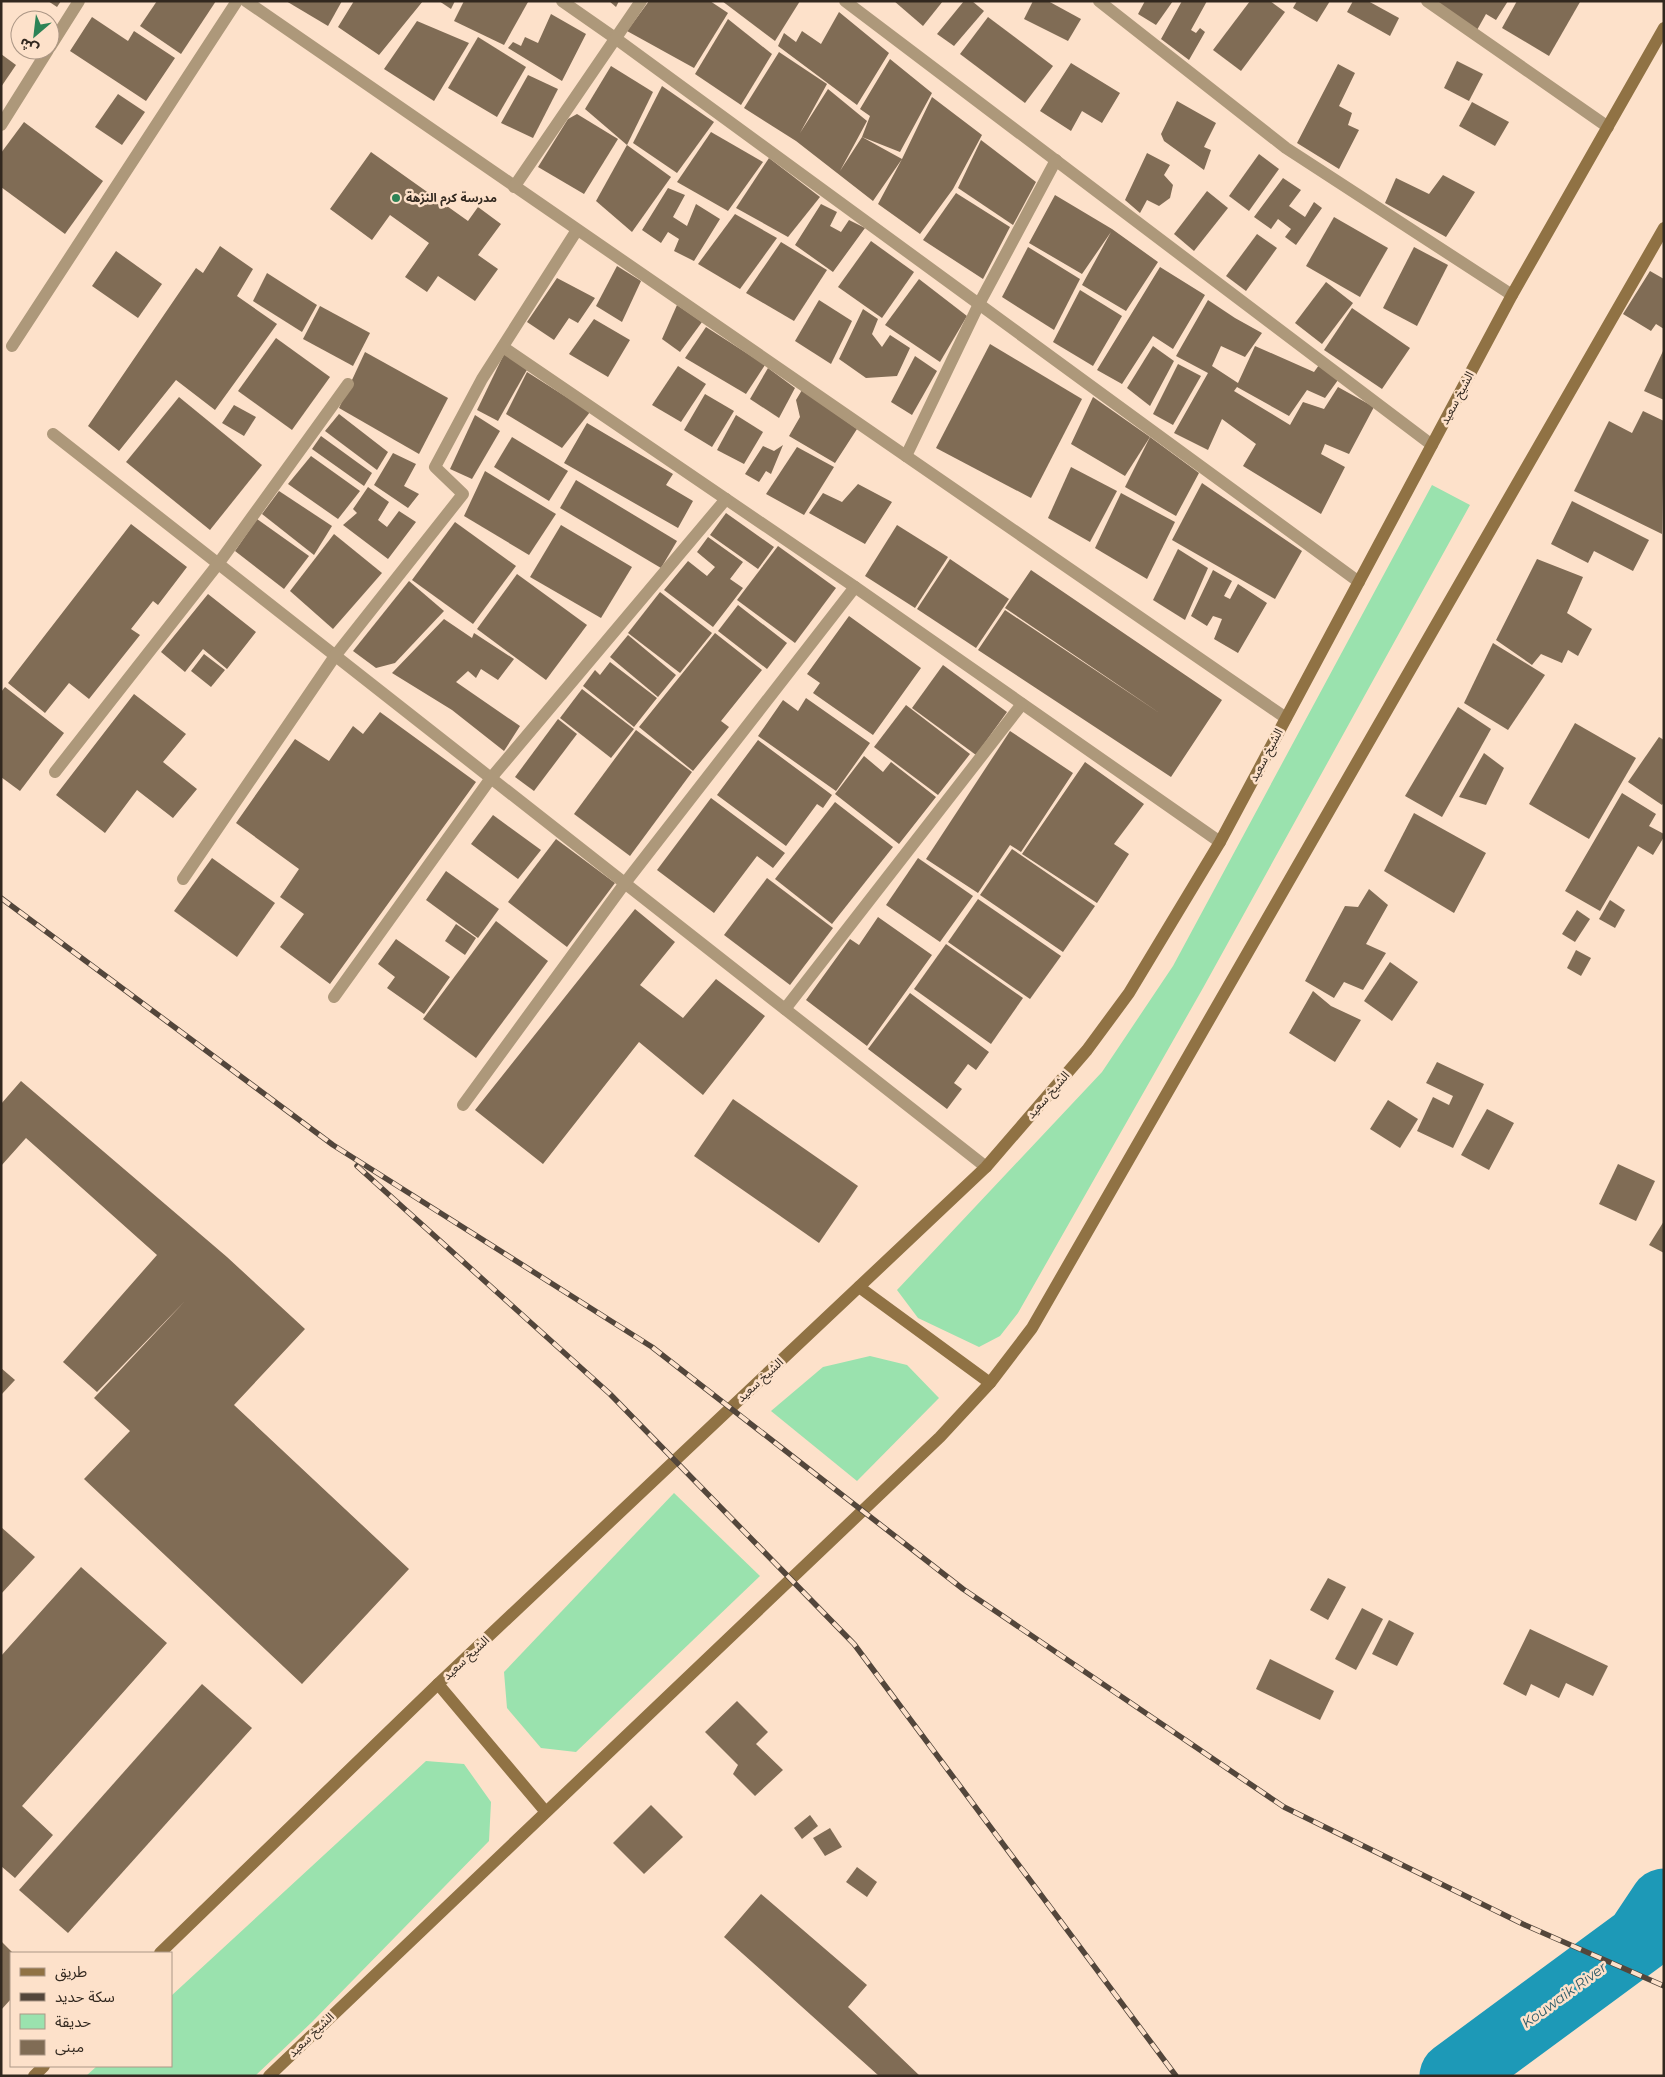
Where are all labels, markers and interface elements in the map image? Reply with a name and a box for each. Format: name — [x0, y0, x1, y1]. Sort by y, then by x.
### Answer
north arrow — [10, 10, 60, 60]
text: ش — [16, 34, 42, 59]
place label: مدرسة كرم النزهة — [406, 190, 497, 207]
marker: مدرسة كرم النزهة — [390, 192, 402, 204]
street label: الشيخ سعيد — [1436, 368, 1479, 428]
street label: الشيخ سعيد — [1245, 725, 1288, 785]
street label: الشيخ سعيد — [1023, 1068, 1074, 1123]
street label: الشيخ سعيد — [733, 1354, 787, 1406]
street label: الشيخ سعيد — [439, 1632, 493, 1684]
legend — [10, 1952, 172, 2067]
water label: Kouwaik River — [1518, 1958, 1610, 2032]
text: طريق — [55, 1962, 87, 1982]
text: سكة حديد — [55, 1987, 115, 2006]
street label: الشيخ سعيد — [285, 2009, 338, 2062]
text: حديقة — [55, 2012, 91, 2031]
text: مبنى — [55, 2037, 84, 2056]

